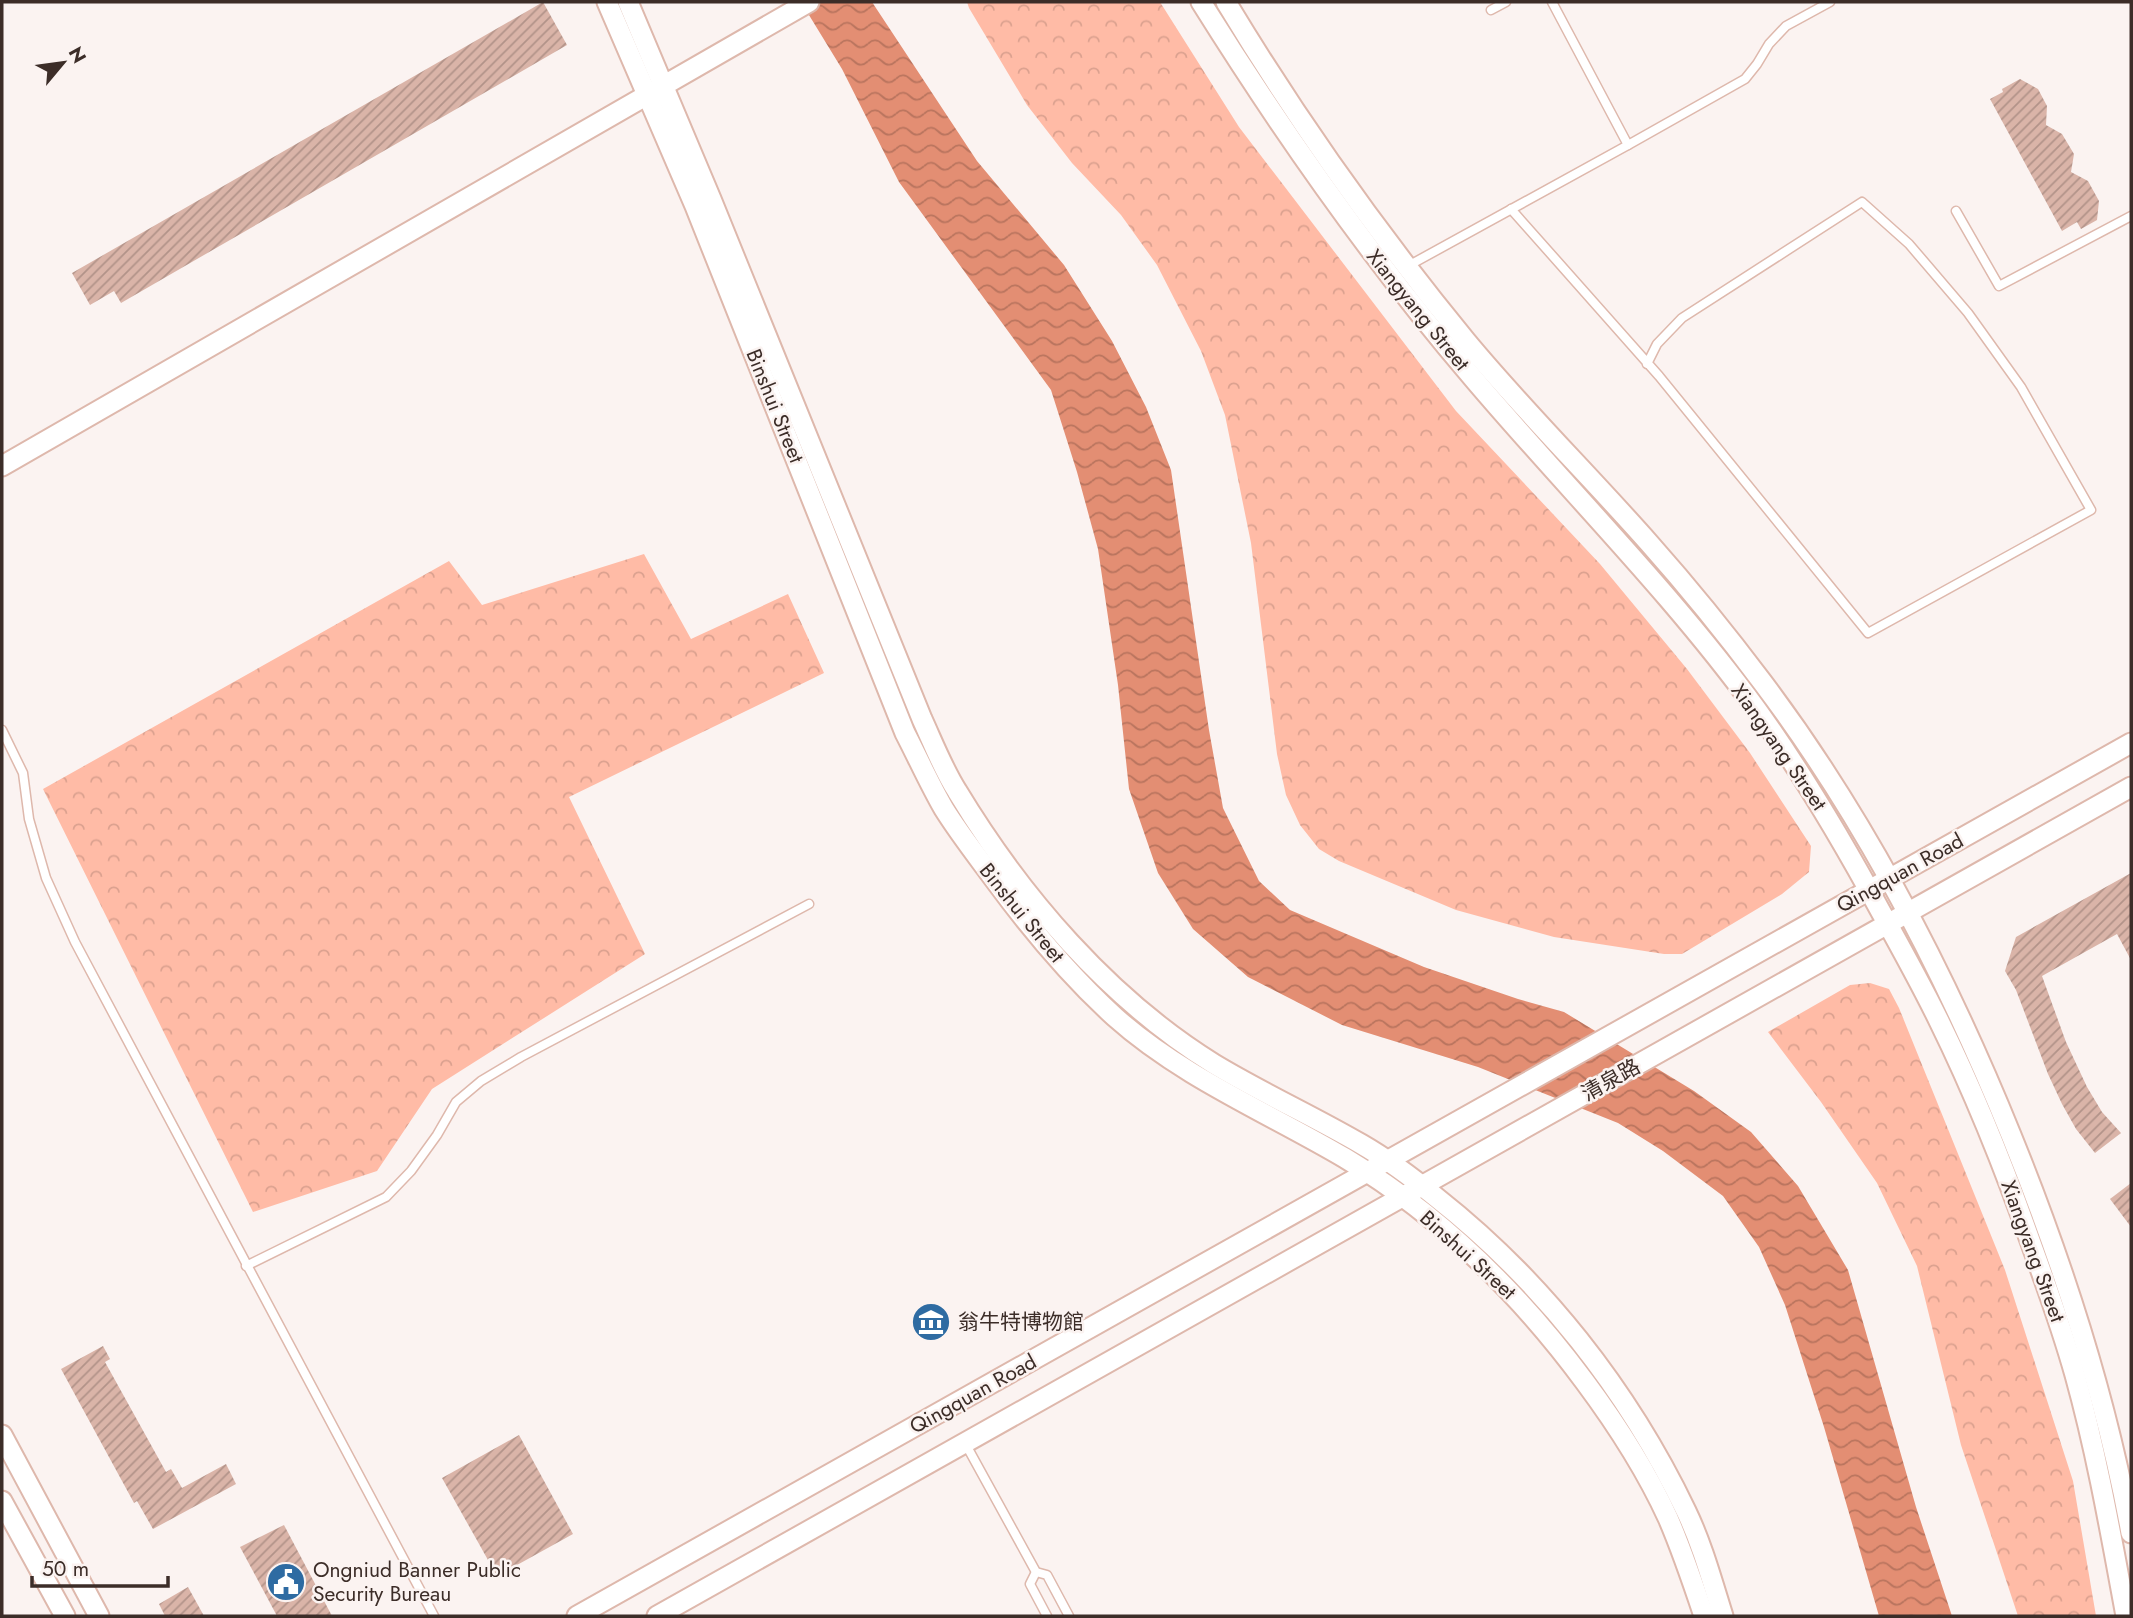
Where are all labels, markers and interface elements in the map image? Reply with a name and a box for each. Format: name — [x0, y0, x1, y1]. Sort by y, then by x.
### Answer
north arrow — [28, 28, 98, 98]
text: N — [62, 42, 93, 68]
street label: Xiangyang Street — [1359, 243, 1477, 377]
street label: Binshui Street — [739, 344, 811, 468]
street label: Xiangyang Street — [1724, 677, 1834, 817]
street label: Qingquan Road — [1831, 826, 1969, 920]
street label: Binshui Street — [972, 857, 1072, 969]
street label: 清泉路 — [1576, 1052, 1646, 1108]
street label: Xiangyang Street — [1993, 1176, 2073, 1326]
street label: Binshui Street — [1413, 1204, 1523, 1306]
museum icon: 翁牛特博物館 — [910, 1301, 952, 1343]
place label: 翁牛特博物館 — [958, 1307, 1084, 1337]
street label: Qingquan Road — [904, 1347, 1042, 1441]
scale bar — [32, 1544, 168, 1588]
text: 50 m — [42, 1554, 89, 1584]
place label: Ongniud Banner Public Security Bureau — [313, 1555, 521, 1609]
public building icon: Ongniud Banner Public Security Bureau — [265, 1561, 307, 1603]

